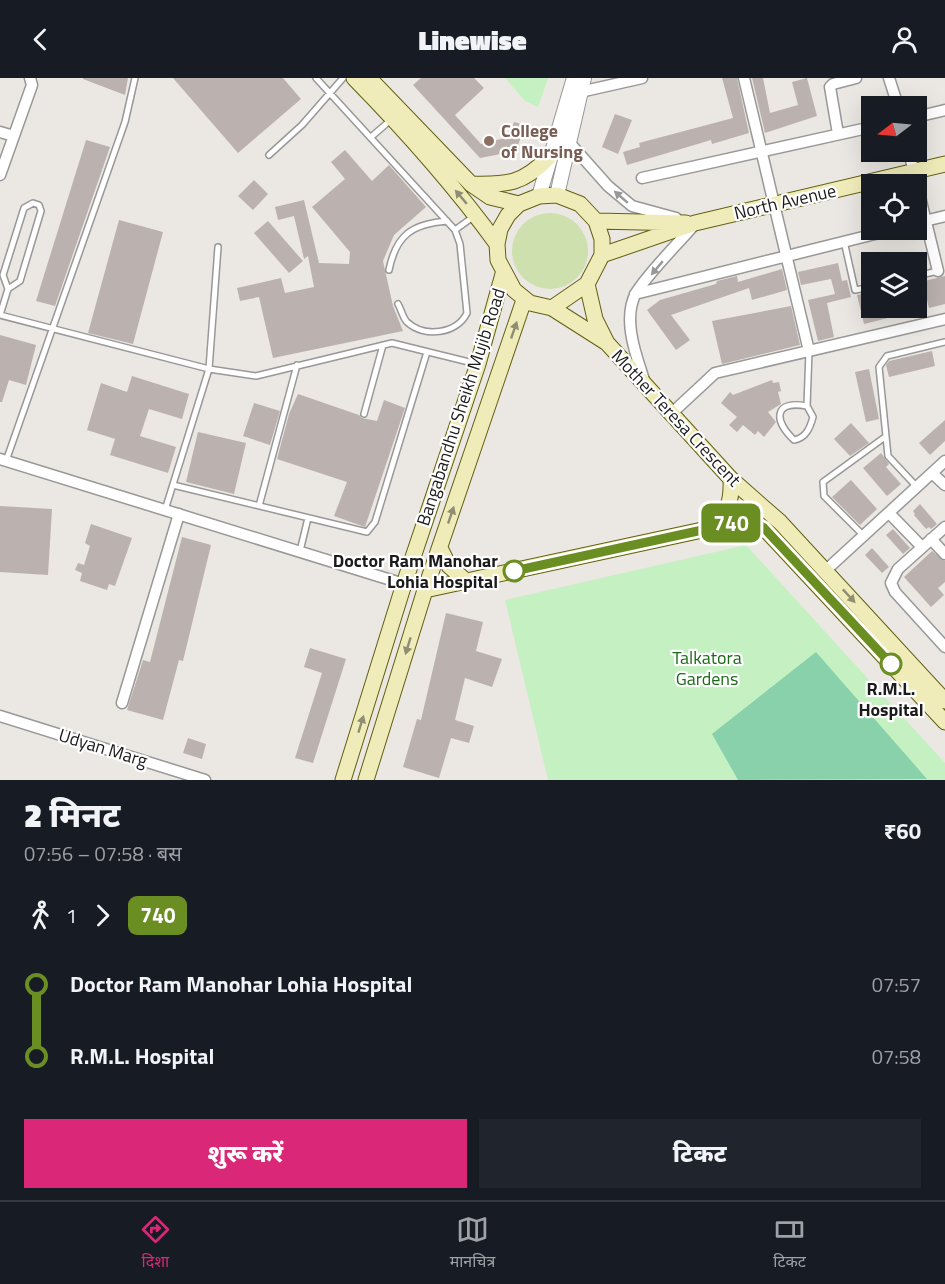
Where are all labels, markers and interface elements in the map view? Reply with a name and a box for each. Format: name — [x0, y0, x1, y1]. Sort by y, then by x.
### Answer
text: Linewise — [418, 19, 527, 60]
icon: back — [24, 23, 57, 56]
icon: person — [888, 23, 921, 56]
north arrow — [861, 96, 927, 162]
map controls — [861, 96, 927, 318]
place label: College of Nursing — [501, 117, 583, 165]
marker: College of Nursing — [482, 134, 496, 148]
button: locate — [861, 174, 927, 240]
street label: North Avenue — [731, 177, 839, 226]
one-way arrow — [455, 190, 468, 205]
one-way arrow — [614, 191, 629, 204]
button: layers — [861, 252, 927, 318]
one-way arrow — [651, 260, 664, 276]
street label: Bangabandhu Sheikh Mujib Road — [409, 284, 512, 529]
one-way arrow — [510, 321, 519, 339]
street label: Mother Teresa Crescent — [605, 343, 748, 493]
line badge: 740 — [696, 504, 765, 542]
one-way arrow — [447, 506, 456, 524]
text: 740 — [713, 507, 749, 539]
place label: Doctor Ram Manohar Lohia Hospital — [333, 547, 498, 595]
marker: Doctor Ram Manohar Lohia Hospital — [503, 560, 525, 582]
one-way arrow — [841, 589, 855, 603]
one-way arrow — [403, 637, 412, 655]
park label: Talkatora Gardens — [672, 644, 742, 692]
marker: R.M.L. Hospital — [880, 653, 902, 675]
place label: R.M.L. Hospital — [858, 675, 924, 723]
one-way arrow — [357, 715, 366, 733]
street label: Udyan Marg — [55, 721, 151, 774]
text: 2 मिनट — [24, 790, 120, 840]
text: ₹60 — [884, 814, 921, 848]
text: 07:56 – 07:58 · बस — [24, 838, 182, 869]
icon: walk — [24, 899, 57, 932]
icon: forward — [86, 899, 119, 932]
text: 740 — [140, 899, 175, 931]
text: 1 — [66, 900, 77, 931]
text: Doctor Ram Manohar Lohia Hospital — [70, 967, 412, 1001]
text: 07:57 — [872, 969, 921, 1000]
text: R.M.L. Hospital — [70, 1039, 214, 1073]
text: 07:58 — [872, 1041, 921, 1072]
button: शुरू करें — [24, 1119, 467, 1188]
button: टिकट — [479, 1119, 921, 1188]
tab: दिशा — [139, 1213, 172, 1274]
tab: मानचित्र — [450, 1213, 495, 1274]
tab: टिकट — [773, 1213, 806, 1274]

